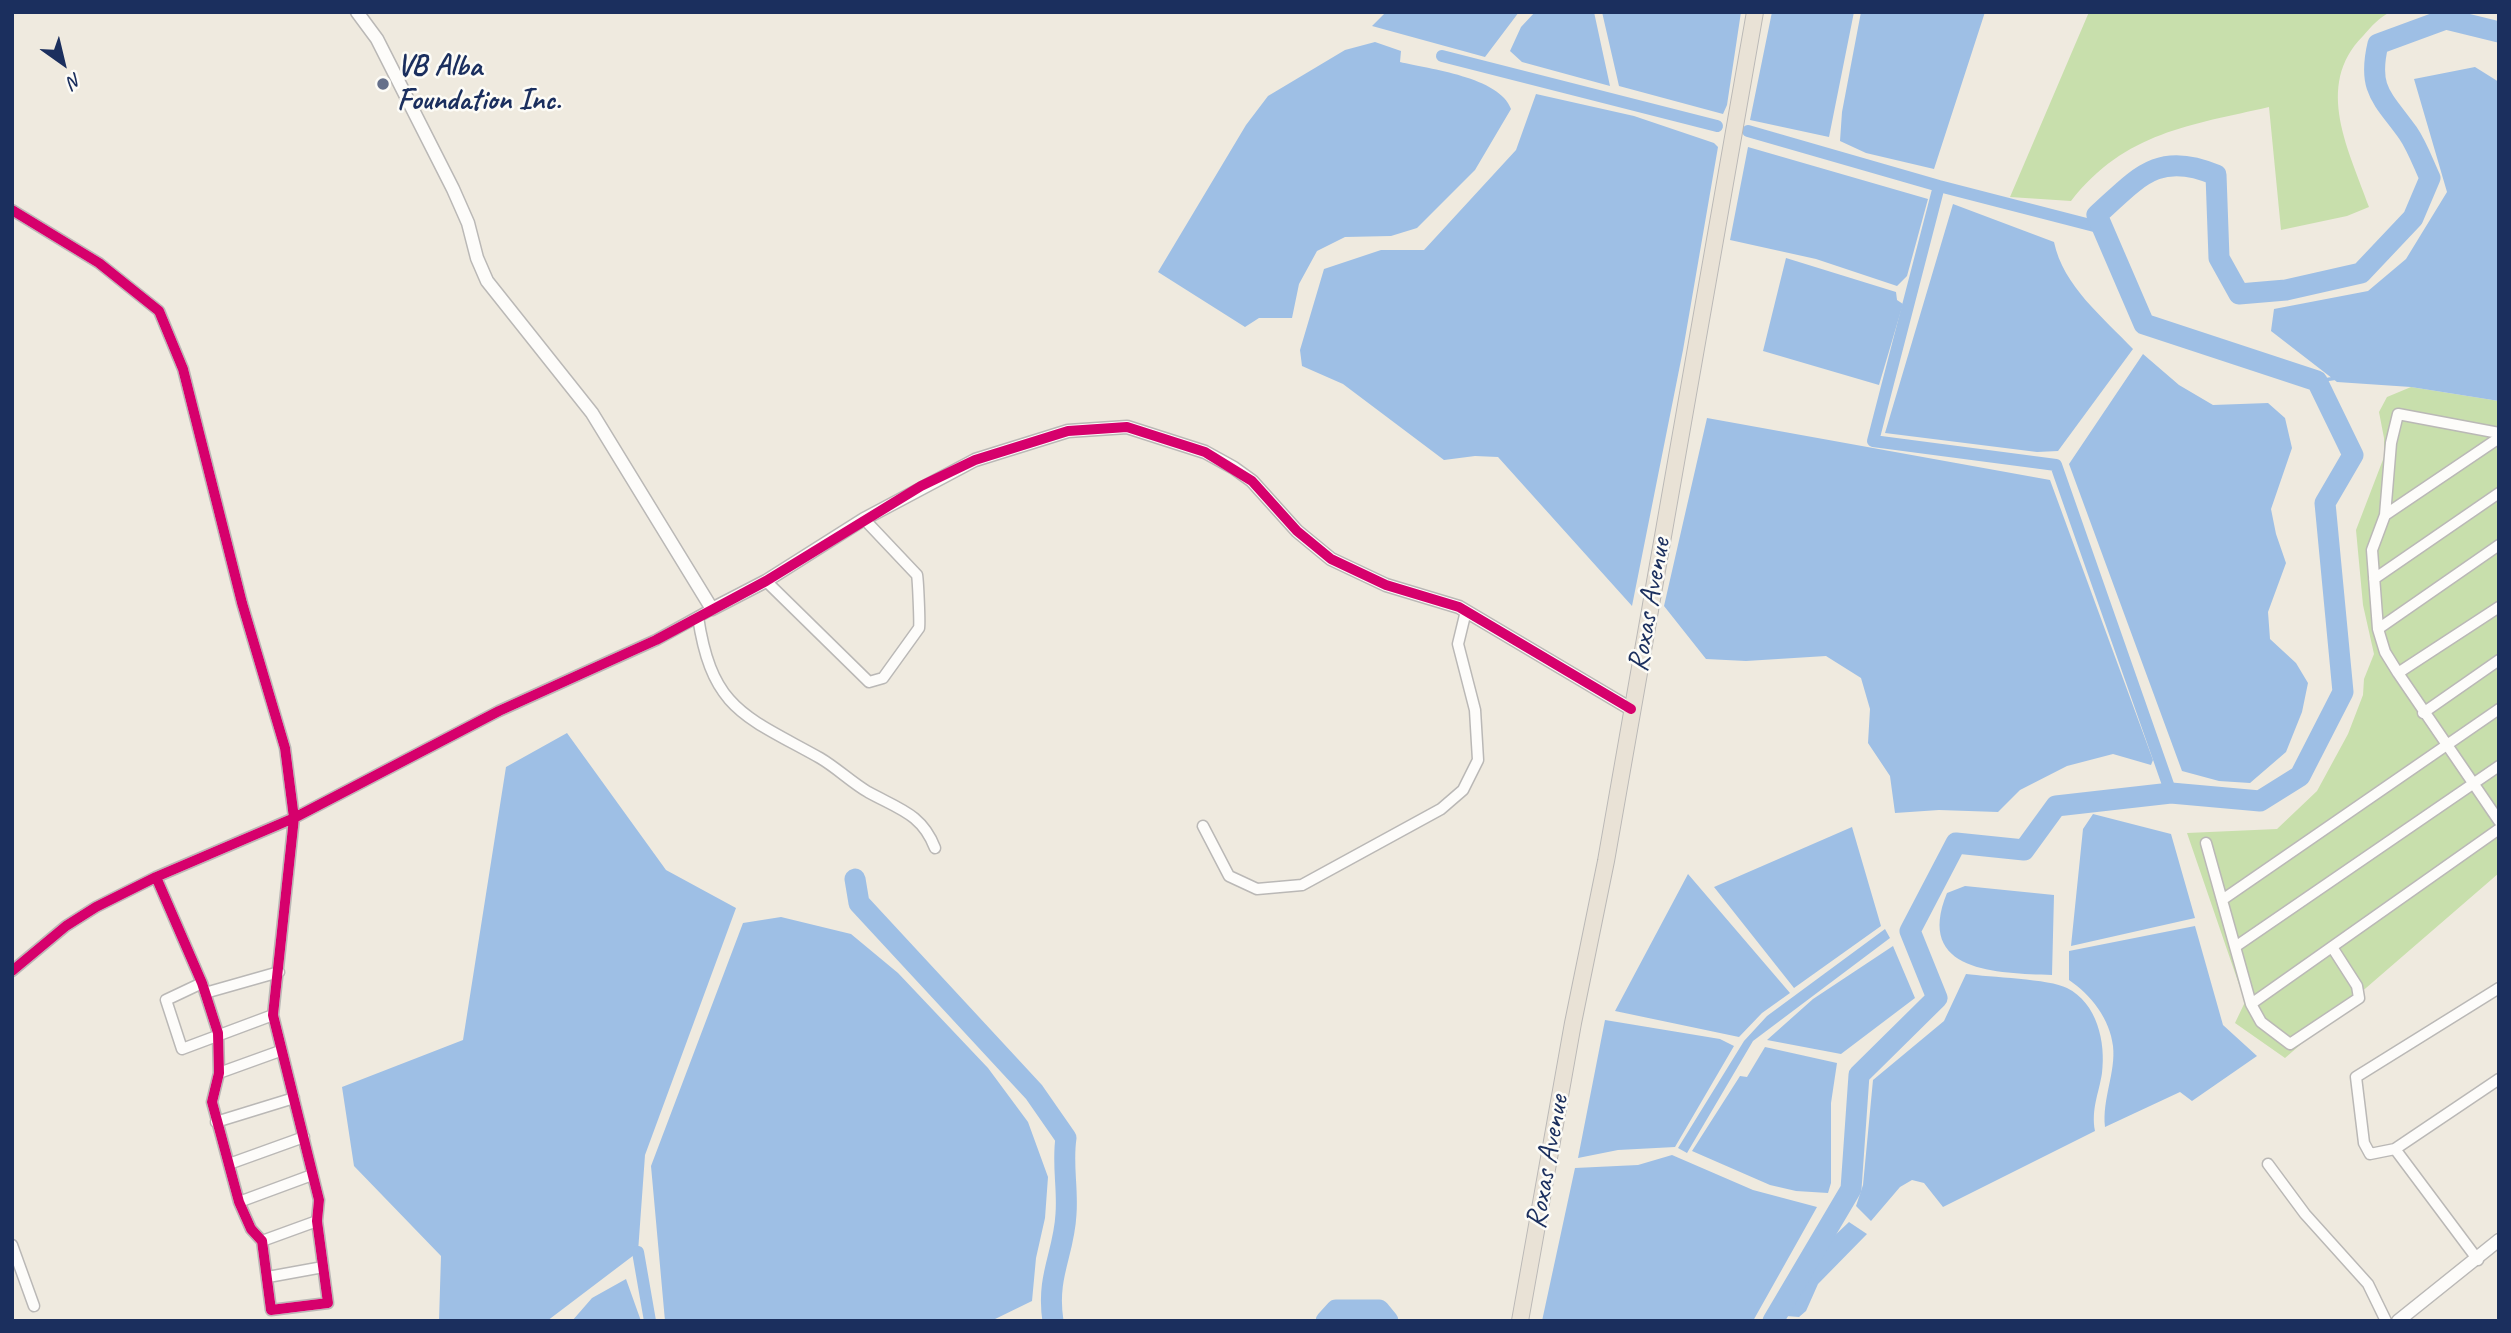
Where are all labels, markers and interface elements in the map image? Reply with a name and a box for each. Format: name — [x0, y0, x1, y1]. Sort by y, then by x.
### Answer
north arrow — [28, 28, 98, 98]
place label: VB Alba Foundation Inc. — [397, 49, 561, 119]
text: N — [63, 67, 86, 94]
marker: VB Alba Foundation Inc. — [375, 76, 391, 92]
street label: Roxas Avenue — [1621, 535, 1679, 675]
street label: Roxas Avenue — [1519, 1092, 1577, 1232]

